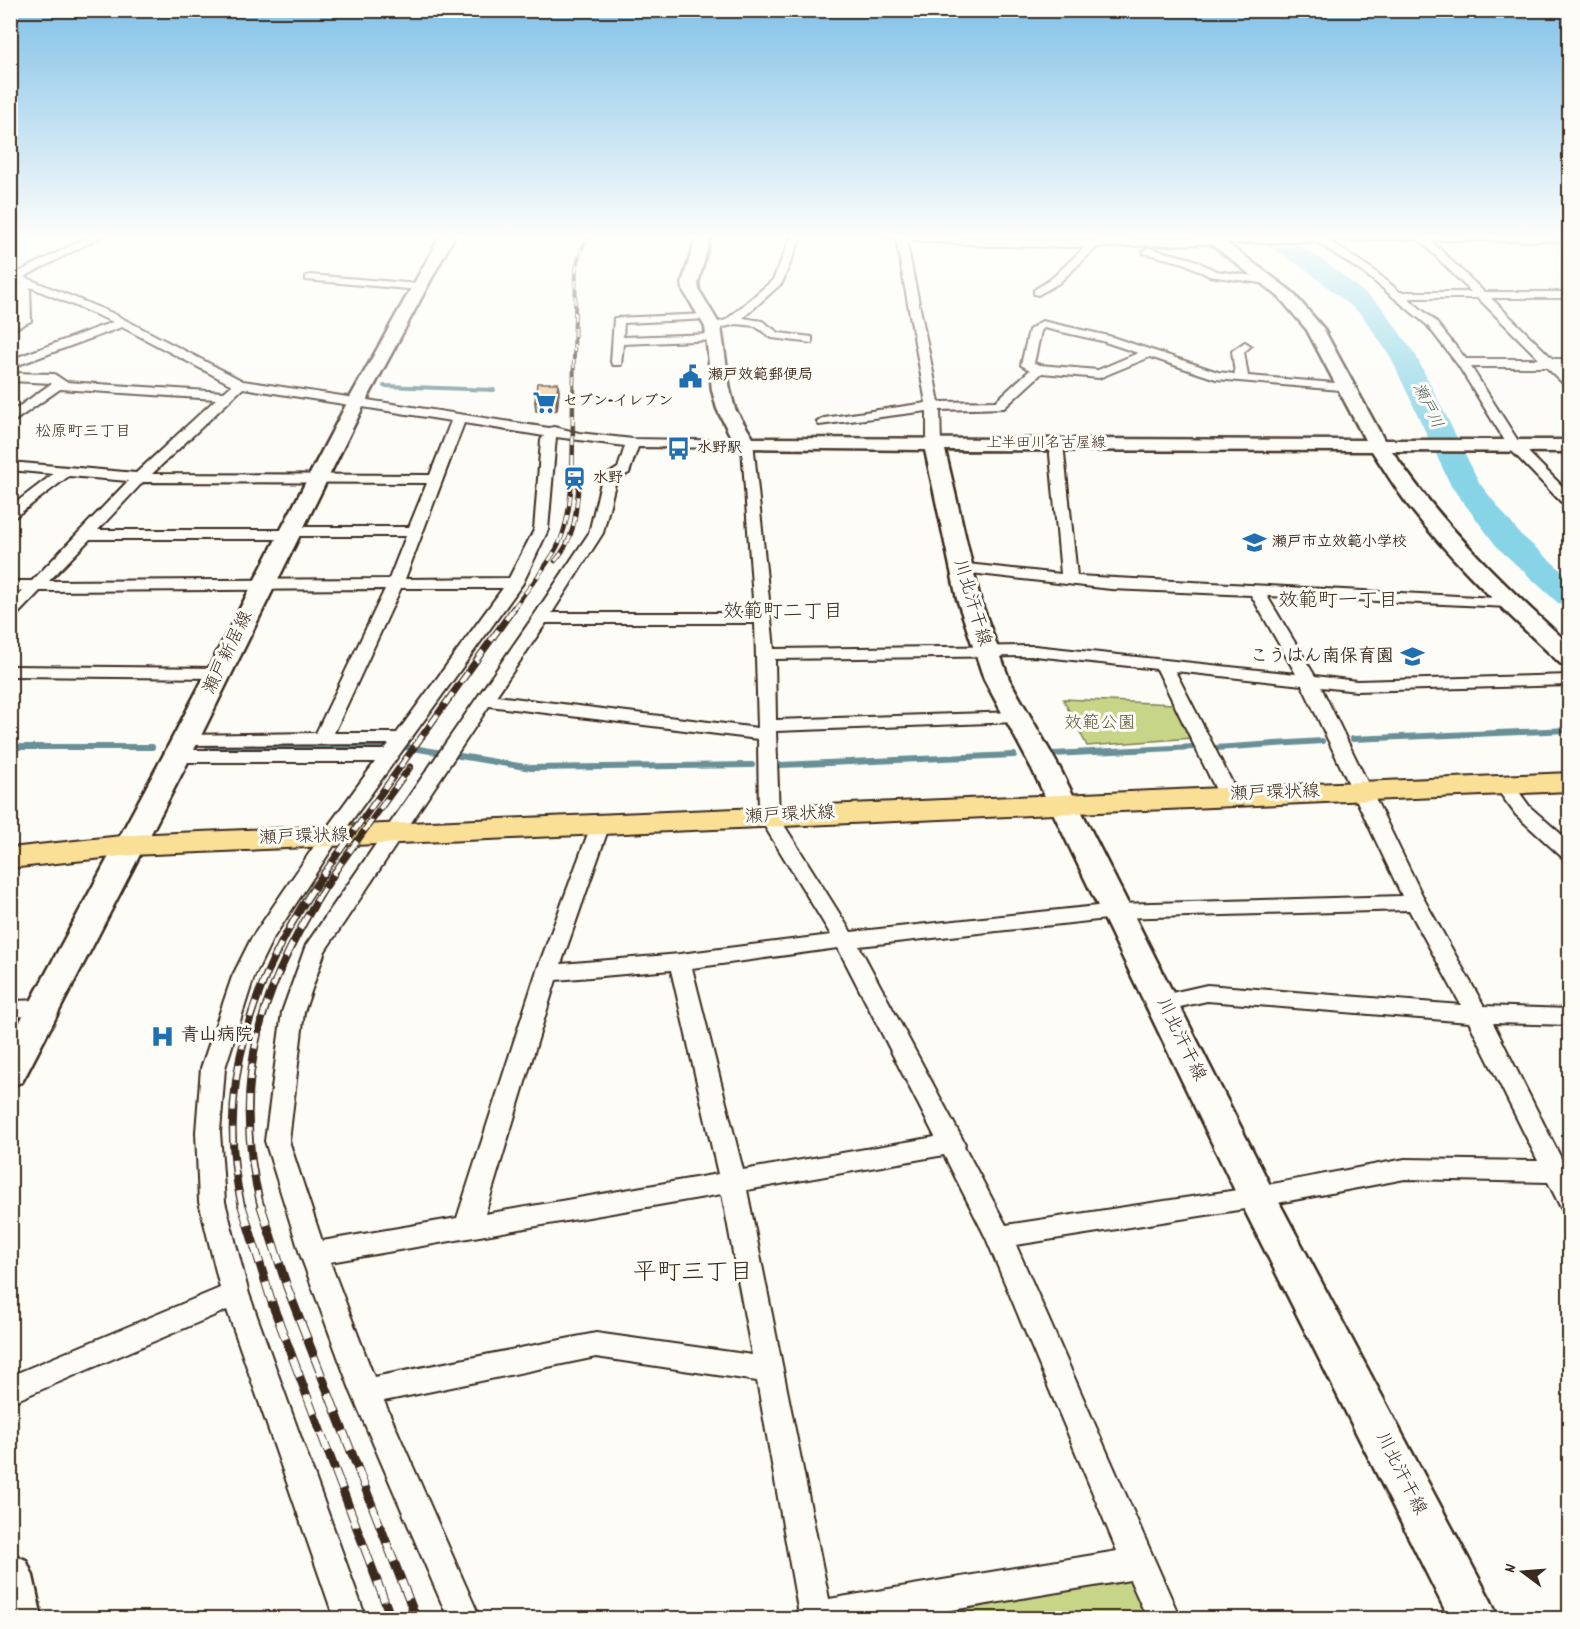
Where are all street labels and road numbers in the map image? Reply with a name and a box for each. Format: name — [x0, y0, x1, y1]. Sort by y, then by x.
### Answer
street label: 上半田川名古屋線 — [986, 433, 1106, 455]
street label: 川北汗干線 — [946, 556, 996, 650]
street label: 瀬戸新居線 — [198, 607, 260, 699]
street label: 瀬戸環状線 — [1230, 780, 1320, 808]
street label: 瀬戸環状線 — [744, 801, 836, 831]
street label: 瀬戸環状線 — [259, 824, 349, 852]
street label: 川北汗干線 — [1149, 994, 1211, 1086]
street label: 川北汗干線 — [1368, 1428, 1432, 1520]

